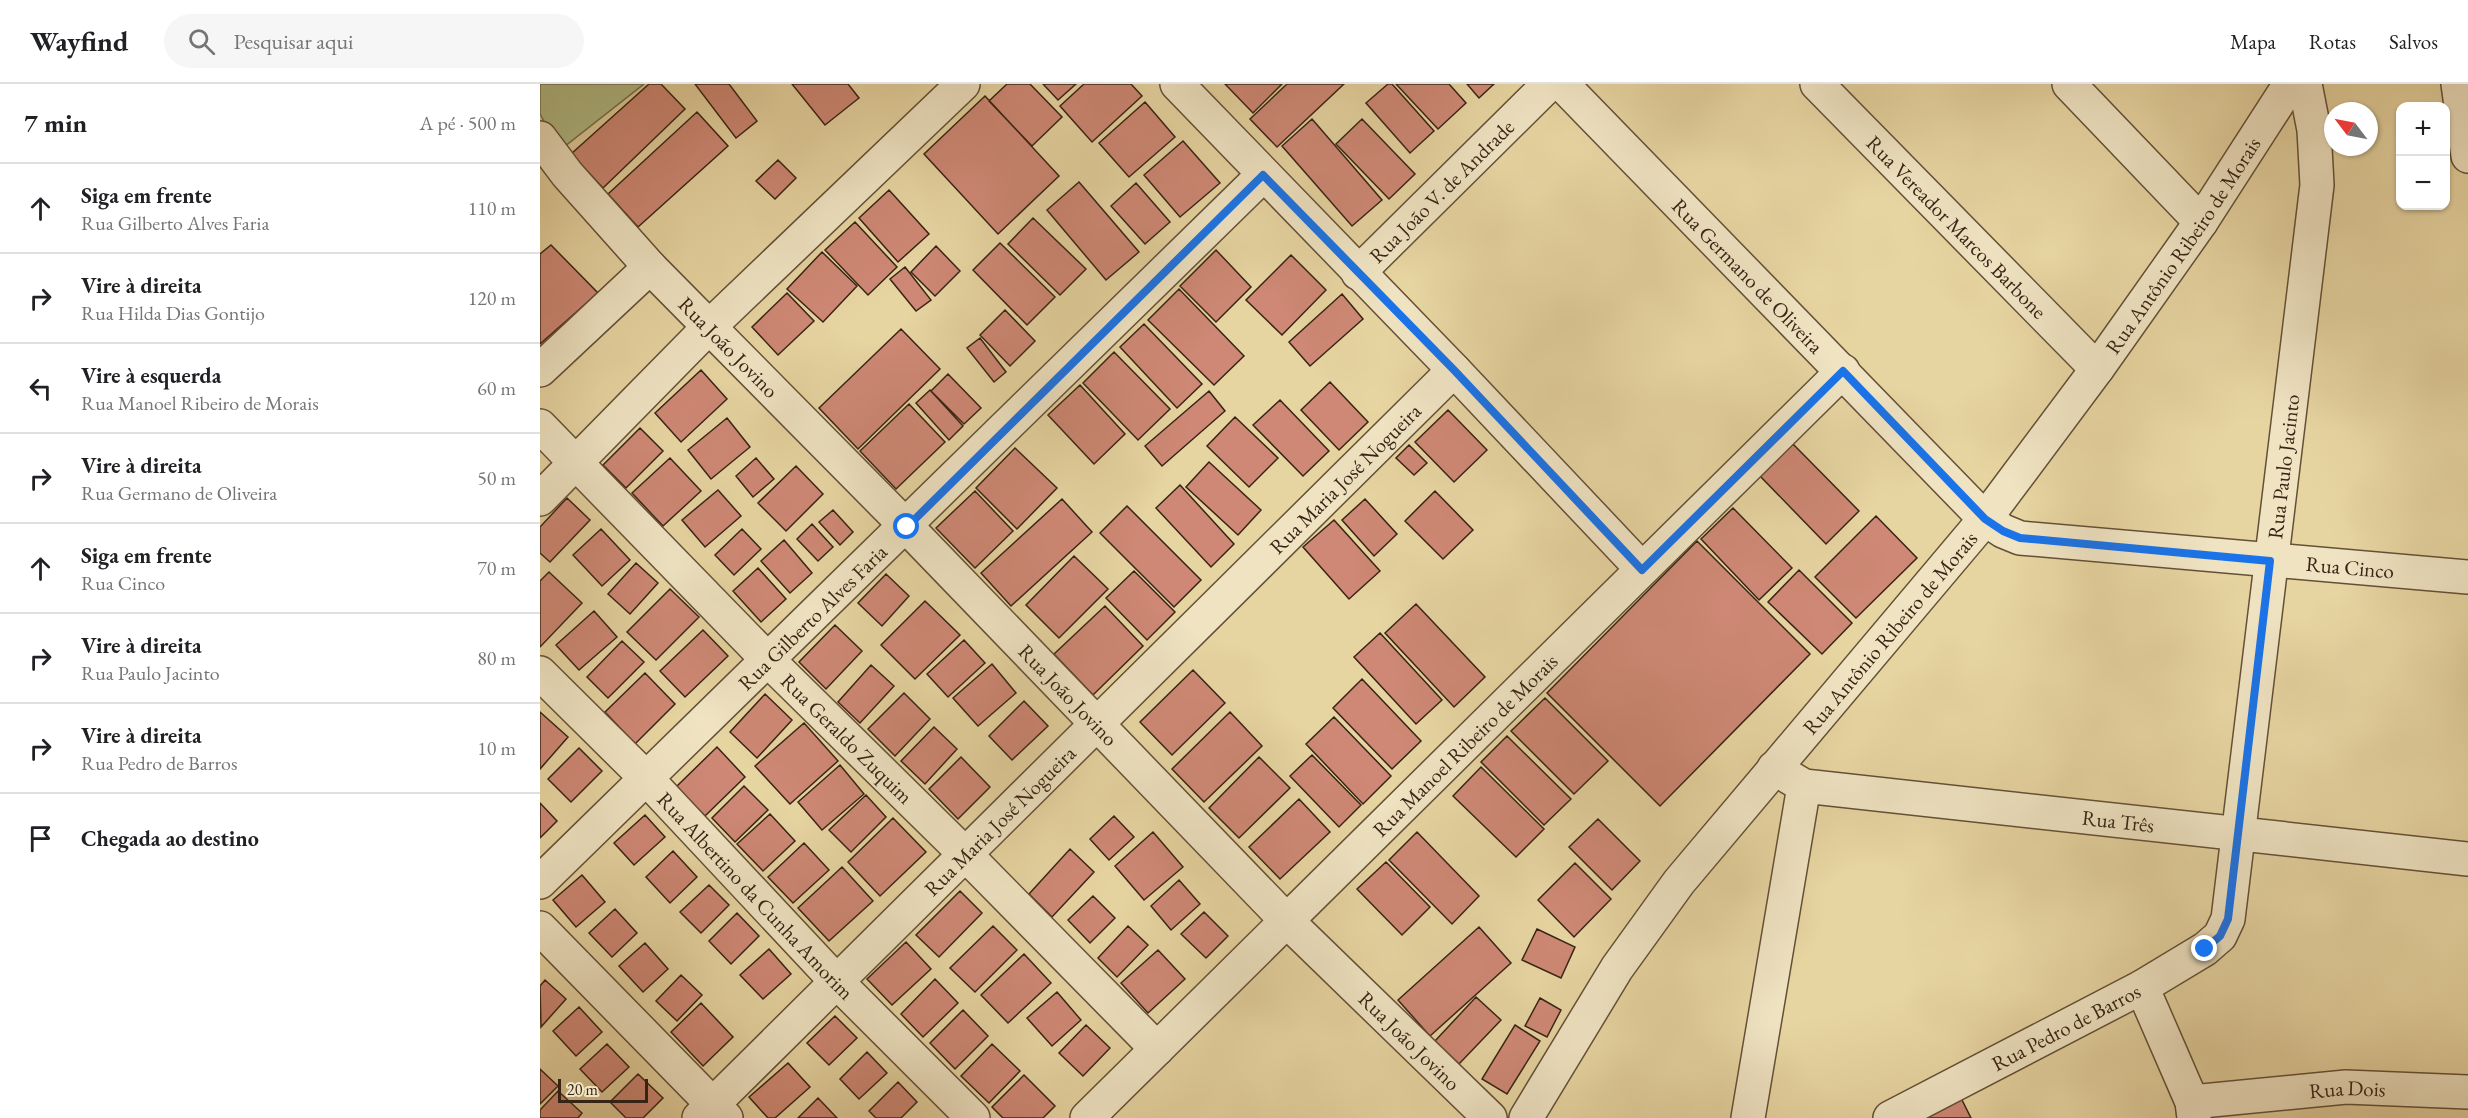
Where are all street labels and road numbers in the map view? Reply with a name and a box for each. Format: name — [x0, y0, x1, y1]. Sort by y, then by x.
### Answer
street label: Rua João V. de Andrade — [1363, 113, 1519, 268]
street label: Rua Vereador Marcos Barbone — [1861, 129, 2053, 324]
street label: Rua Antônio Ribeiro de Morais — [2099, 131, 2266, 359]
street label: Rua Germano de Oliveira — [1667, 192, 1830, 359]
street label: Rua João Jovino — [673, 291, 785, 403]
street label: Rua Paulo Jacinto — [2261, 393, 2305, 540]
street label: Rua Maria José Nogueira — [1263, 397, 1427, 559]
street label: Rua Antônio Ribeiro de Morais — [1796, 525, 1983, 739]
street label: Rua Gilberto Alves Faria — [732, 538, 893, 696]
street label: Rua Cinco — [2305, 549, 2395, 584]
street label: Rua João Jovino — [1013, 638, 1124, 751]
street label: Rua Manoel Ribeiro de Morais — [1366, 647, 1563, 842]
street label: Rua Geraldo Zuquim — [775, 667, 919, 809]
street label: Rua Maria José Nogueira — [918, 739, 1082, 901]
street label: Rua Albertino da Cunha Amorim — [652, 786, 860, 1005]
street label: Rua Três — [2081, 803, 2156, 838]
street label: Rua Pedro de Barros — [1986, 977, 2145, 1077]
street label: Rua João Jovino — [1353, 985, 1467, 1096]
street label: Rua Dois — [2308, 1073, 2386, 1104]

